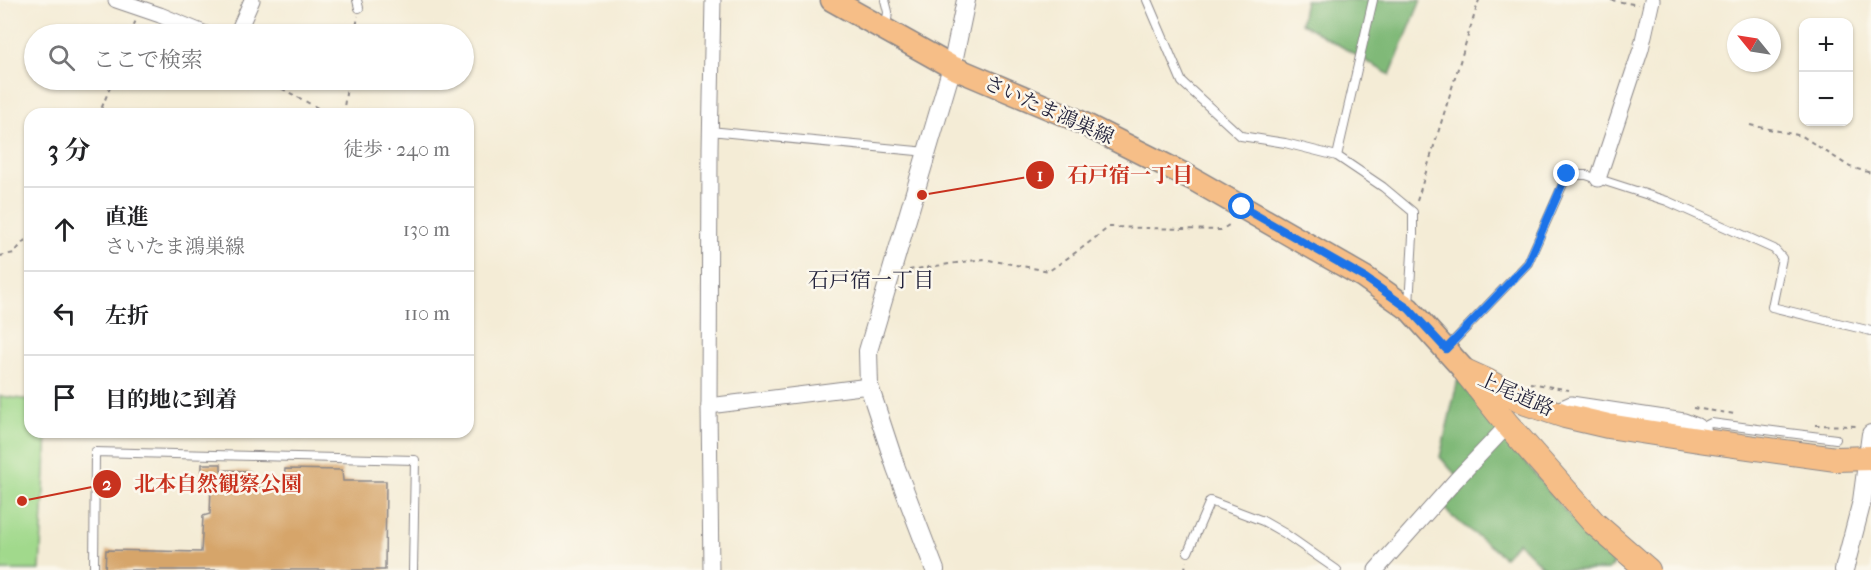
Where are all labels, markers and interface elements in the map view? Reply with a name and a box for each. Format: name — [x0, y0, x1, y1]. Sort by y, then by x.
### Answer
north arrow — [1727, 18, 1781, 72]
map controls — [1799, 18, 1853, 126]
button: + — [1799, 18, 1853, 72]
search box — [24, 24, 474, 90]
icon: search — [45, 41, 78, 74]
text: ここで検索 — [93, 47, 203, 73]
street label: さいたま鴻巣線 — [980, 71, 1118, 149]
button: − — [1799, 72, 1853, 126]
text: 3 分 — [48, 135, 90, 166]
text: 徒歩 · 240 m — [343, 138, 450, 161]
callout: 石戸宿一丁目 — [1025, 156, 1205, 195]
route end — [1553, 160, 1579, 186]
text: 石戸宿一丁目 — [1067, 163, 1193, 187]
text: 1 — [1037, 165, 1043, 186]
route start — [1228, 193, 1254, 219]
text: 直進 — [105, 204, 149, 230]
icon: ahead — [48, 213, 81, 246]
text: 130 m — [403, 218, 450, 241]
text: さいたま鴻巣線 — [105, 235, 245, 258]
district label: 石戸宿一丁目 — [808, 268, 934, 292]
icon: left — [48, 297, 81, 330]
text: 110 m — [404, 302, 450, 325]
text: 左折 — [105, 303, 149, 329]
street label: 上尾道路 — [1475, 367, 1557, 421]
icon: arrive — [48, 381, 81, 414]
text: 目的地に到着 — [105, 387, 237, 413]
callout: 北本自然観察公園 — [92, 464, 314, 503]
text: 北本自然観察公園 — [134, 472, 302, 496]
text: 2 — [102, 474, 112, 495]

